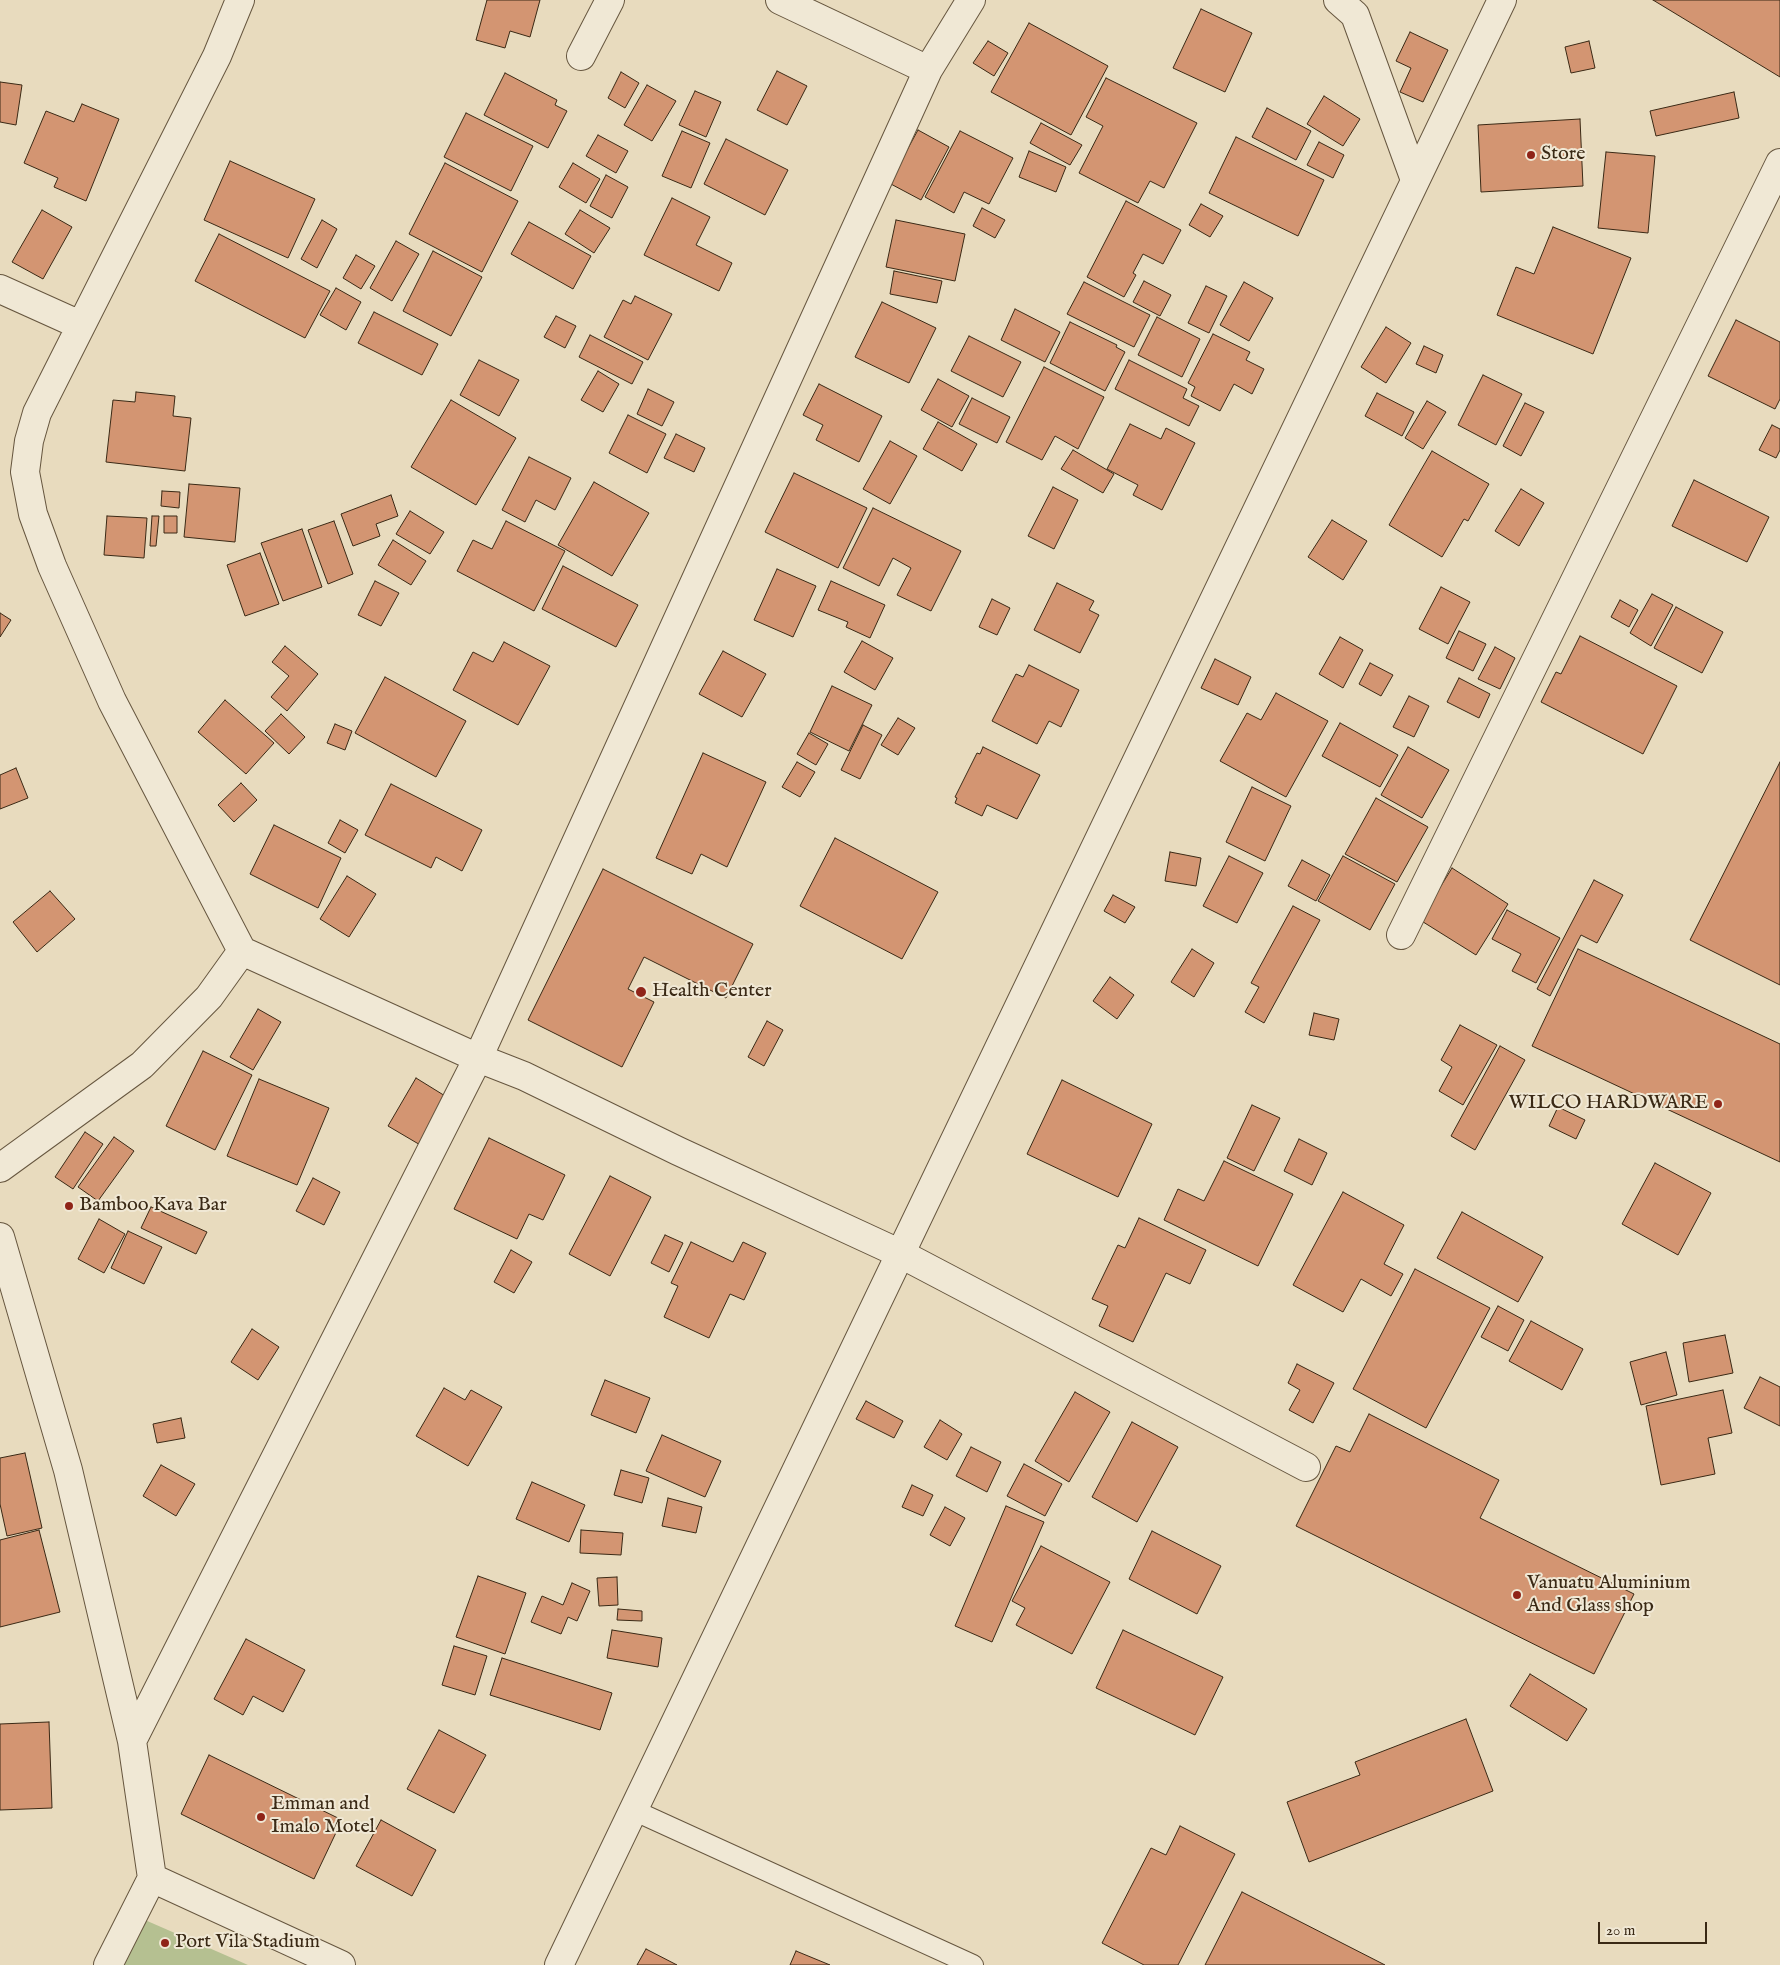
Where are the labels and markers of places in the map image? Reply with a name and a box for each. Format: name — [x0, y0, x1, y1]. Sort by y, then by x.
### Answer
place label: Store — [1541, 143, 1585, 167]
marker: Store — [1525, 149, 1537, 161]
place label: Health Center — [652, 980, 772, 1004]
marker: Health Center — [634, 985, 648, 999]
place label: WILCO HARDWARE — [1509, 1092, 1708, 1116]
marker: WILCO HARDWARE — [1712, 1098, 1724, 1110]
place label: Bamboo Kava Bar — [79, 1194, 227, 1218]
marker: Bamboo Kava Bar — [63, 1200, 75, 1212]
place label: Vanuatu Aluminium And Glass shop — [1527, 1572, 1690, 1619]
marker: Vanuatu Aluminium And Glass shop — [1511, 1589, 1523, 1601]
place label: Emman and Imalo Motel — [271, 1793, 375, 1840]
marker: Emman and Imalo Motel — [255, 1811, 267, 1823]
place label: Port Vila Stadium — [175, 1931, 320, 1955]
marker: Port Vila Stadium — [159, 1937, 171, 1949]

